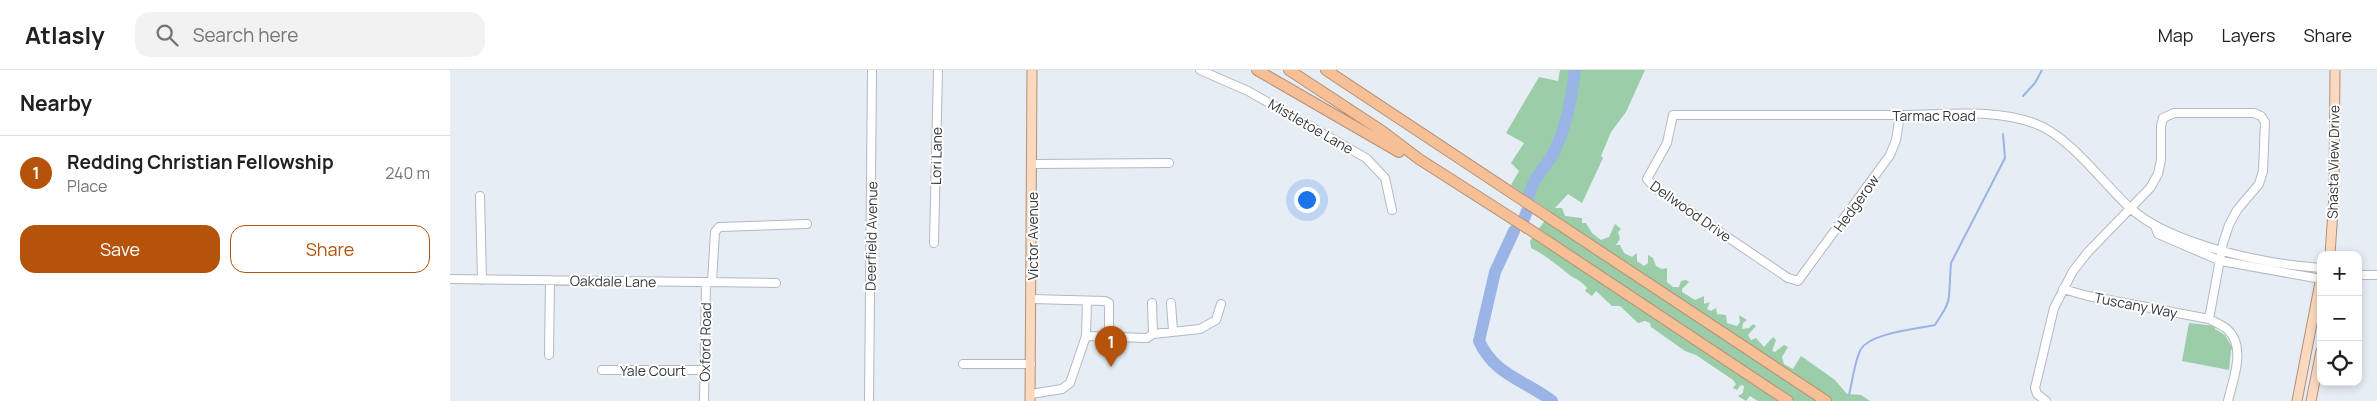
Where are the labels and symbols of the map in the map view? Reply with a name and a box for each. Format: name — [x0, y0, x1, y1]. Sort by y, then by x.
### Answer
street label: Mistletoe Lane — [1265, 94, 1357, 158]
street label: Shasta View Drive — [2323, 105, 2343, 219]
street label: Tarmac Road — [1892, 106, 1976, 125]
street label: Lori Lane — [926, 127, 946, 185]
street label: Hedgerow — [1829, 170, 1883, 235]
street label: Dellwood Drive — [1647, 176, 1735, 246]
street label: Deerfield Avenue — [861, 181, 881, 291]
your location — [1294, 187, 1320, 213]
street label: Victor Avenue — [1023, 192, 1042, 280]
street label: Oakdale Lane — [570, 271, 656, 291]
street label: Tuscany Way — [2093, 288, 2180, 322]
street label: Oxford Road — [695, 302, 715, 382]
pin: 1 — [1095, 326, 1127, 367]
street label: Yale Court — [620, 361, 686, 380]

